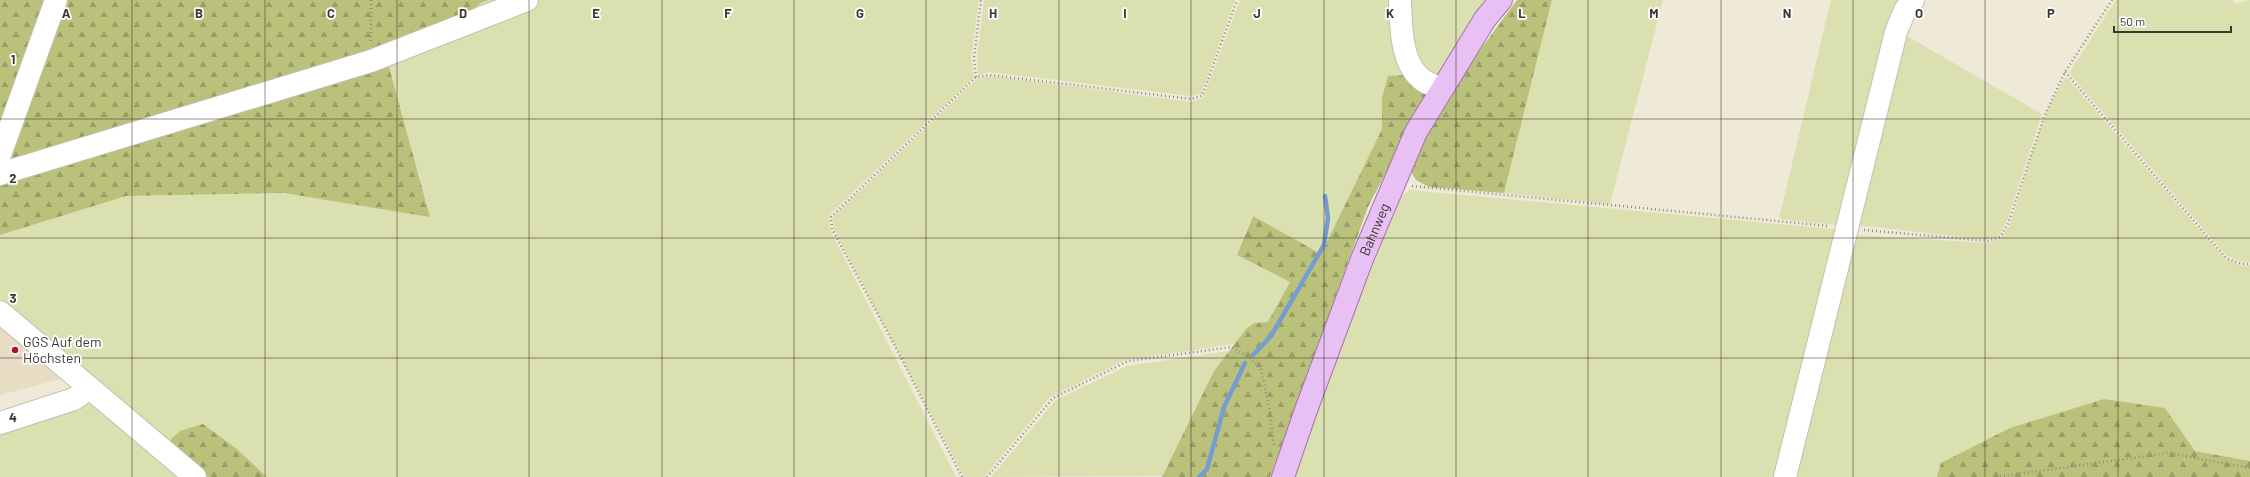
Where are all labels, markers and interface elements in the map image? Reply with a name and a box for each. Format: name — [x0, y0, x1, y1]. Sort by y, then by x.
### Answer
text: A — [62, 5, 71, 21]
text: B — [195, 5, 203, 21]
text: C — [327, 5, 335, 21]
text: D — [459, 5, 467, 21]
text: E — [592, 5, 600, 21]
text: F — [724, 5, 732, 21]
text: G — [856, 5, 864, 21]
text: H — [989, 5, 997, 21]
text: I — [1123, 5, 1127, 21]
text: J — [1253, 5, 1261, 21]
text: K — [1386, 5, 1394, 21]
text: L — [1518, 5, 1526, 21]
text: M — [1649, 5, 1659, 21]
text: N — [1783, 5, 1791, 21]
text: O — [1915, 5, 1923, 21]
text: P — [2047, 5, 2055, 21]
scale bar — [2114, 8, 2231, 34]
text: 50 m — [2120, 14, 2145, 28]
text: 1 — [11, 51, 15, 67]
text: 2 — [9, 170, 17, 186]
street label: Bahnweg — [1355, 200, 1393, 258]
text: 3 — [9, 290, 17, 306]
place label: GGS Auf dem Höchsten — [23, 333, 102, 366]
marker: GGS Auf dem Höchsten — [10, 345, 20, 355]
text: 4 — [9, 409, 17, 425]

